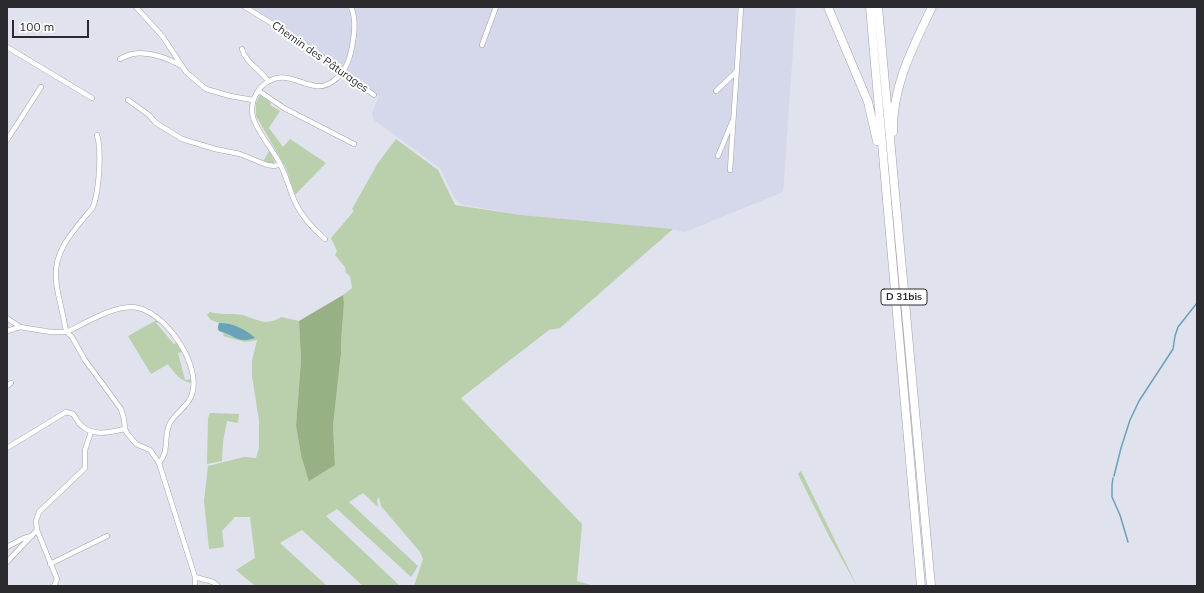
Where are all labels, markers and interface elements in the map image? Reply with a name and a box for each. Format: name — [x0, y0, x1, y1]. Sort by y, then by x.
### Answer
scale bar — [14, 12, 91, 38]
text: 100 m — [19, 19, 54, 34]
street label: Chemin des Pâturages — [269, 19, 371, 95]
road number: D 31bis — [881, 289, 927, 305]

